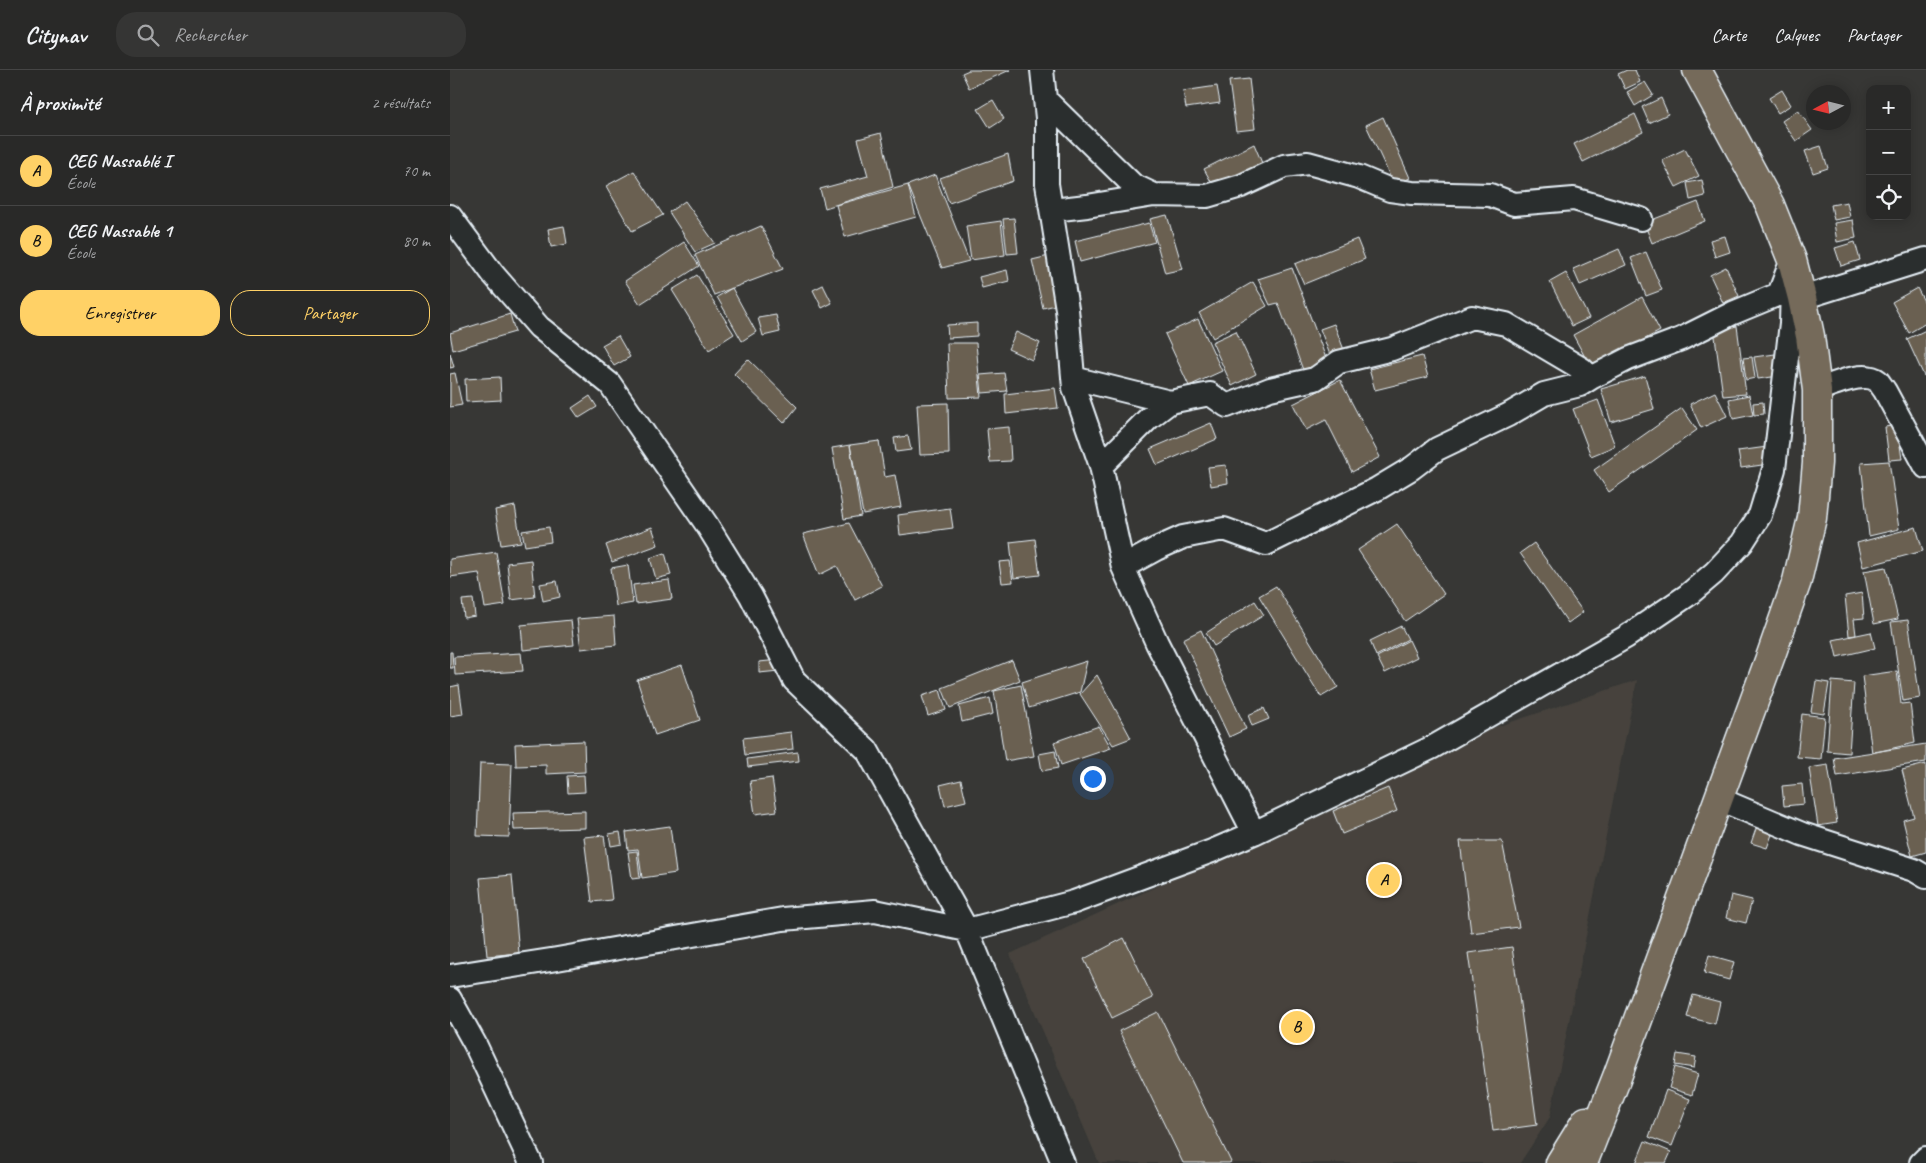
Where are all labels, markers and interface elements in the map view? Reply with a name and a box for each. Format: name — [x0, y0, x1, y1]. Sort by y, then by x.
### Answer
search box — [116, 12, 466, 57]
text: Citynav — [25, 20, 86, 50]
icon: search — [134, 21, 162, 49]
text: Rechercher — [174, 23, 247, 47]
text: Carte — [1712, 24, 1746, 46]
text: Calques — [1774, 24, 1819, 46]
text: Partager — [1847, 24, 1901, 46]
north arrow — [1806, 85, 1851, 130]
map controls — [1866, 85, 1911, 220]
button: + — [1866, 85, 1911, 130]
text: À proximité — [20, 90, 100, 116]
text: 2 résultats — [371, 93, 430, 113]
button: − — [1866, 130, 1911, 175]
text: CEG Nassablé I — [67, 149, 171, 173]
text: A — [32, 161, 40, 181]
text: 70 m — [403, 161, 430, 181]
text: École — [67, 173, 95, 193]
button: locate — [1866, 175, 1911, 220]
text: CEG Nassable 1 — [67, 219, 172, 243]
text: B — [32, 231, 40, 251]
text: 80 m — [403, 231, 430, 251]
text: École — [67, 243, 95, 263]
button: Enregistrer — [20, 290, 220, 336]
button: Partager — [230, 290, 430, 336]
your location — [1080, 766, 1106, 792]
pin: A — [1368, 861, 1400, 899]
pin: B — [1281, 1008, 1313, 1046]

